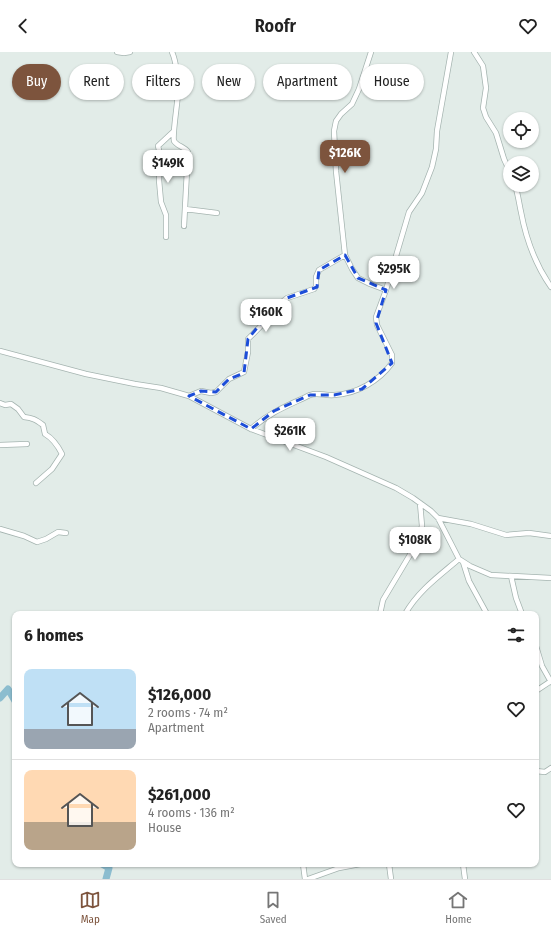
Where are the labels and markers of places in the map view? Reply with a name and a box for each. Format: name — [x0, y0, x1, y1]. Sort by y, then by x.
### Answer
pin: $126K — [317, 140, 373, 174]
pin: $149K — [140, 150, 196, 184]
pin: $295K — [366, 256, 422, 290]
pin: $160K — [238, 299, 294, 333]
pin: $261K — [262, 418, 318, 452]
pin: $108K — [387, 527, 443, 561]

